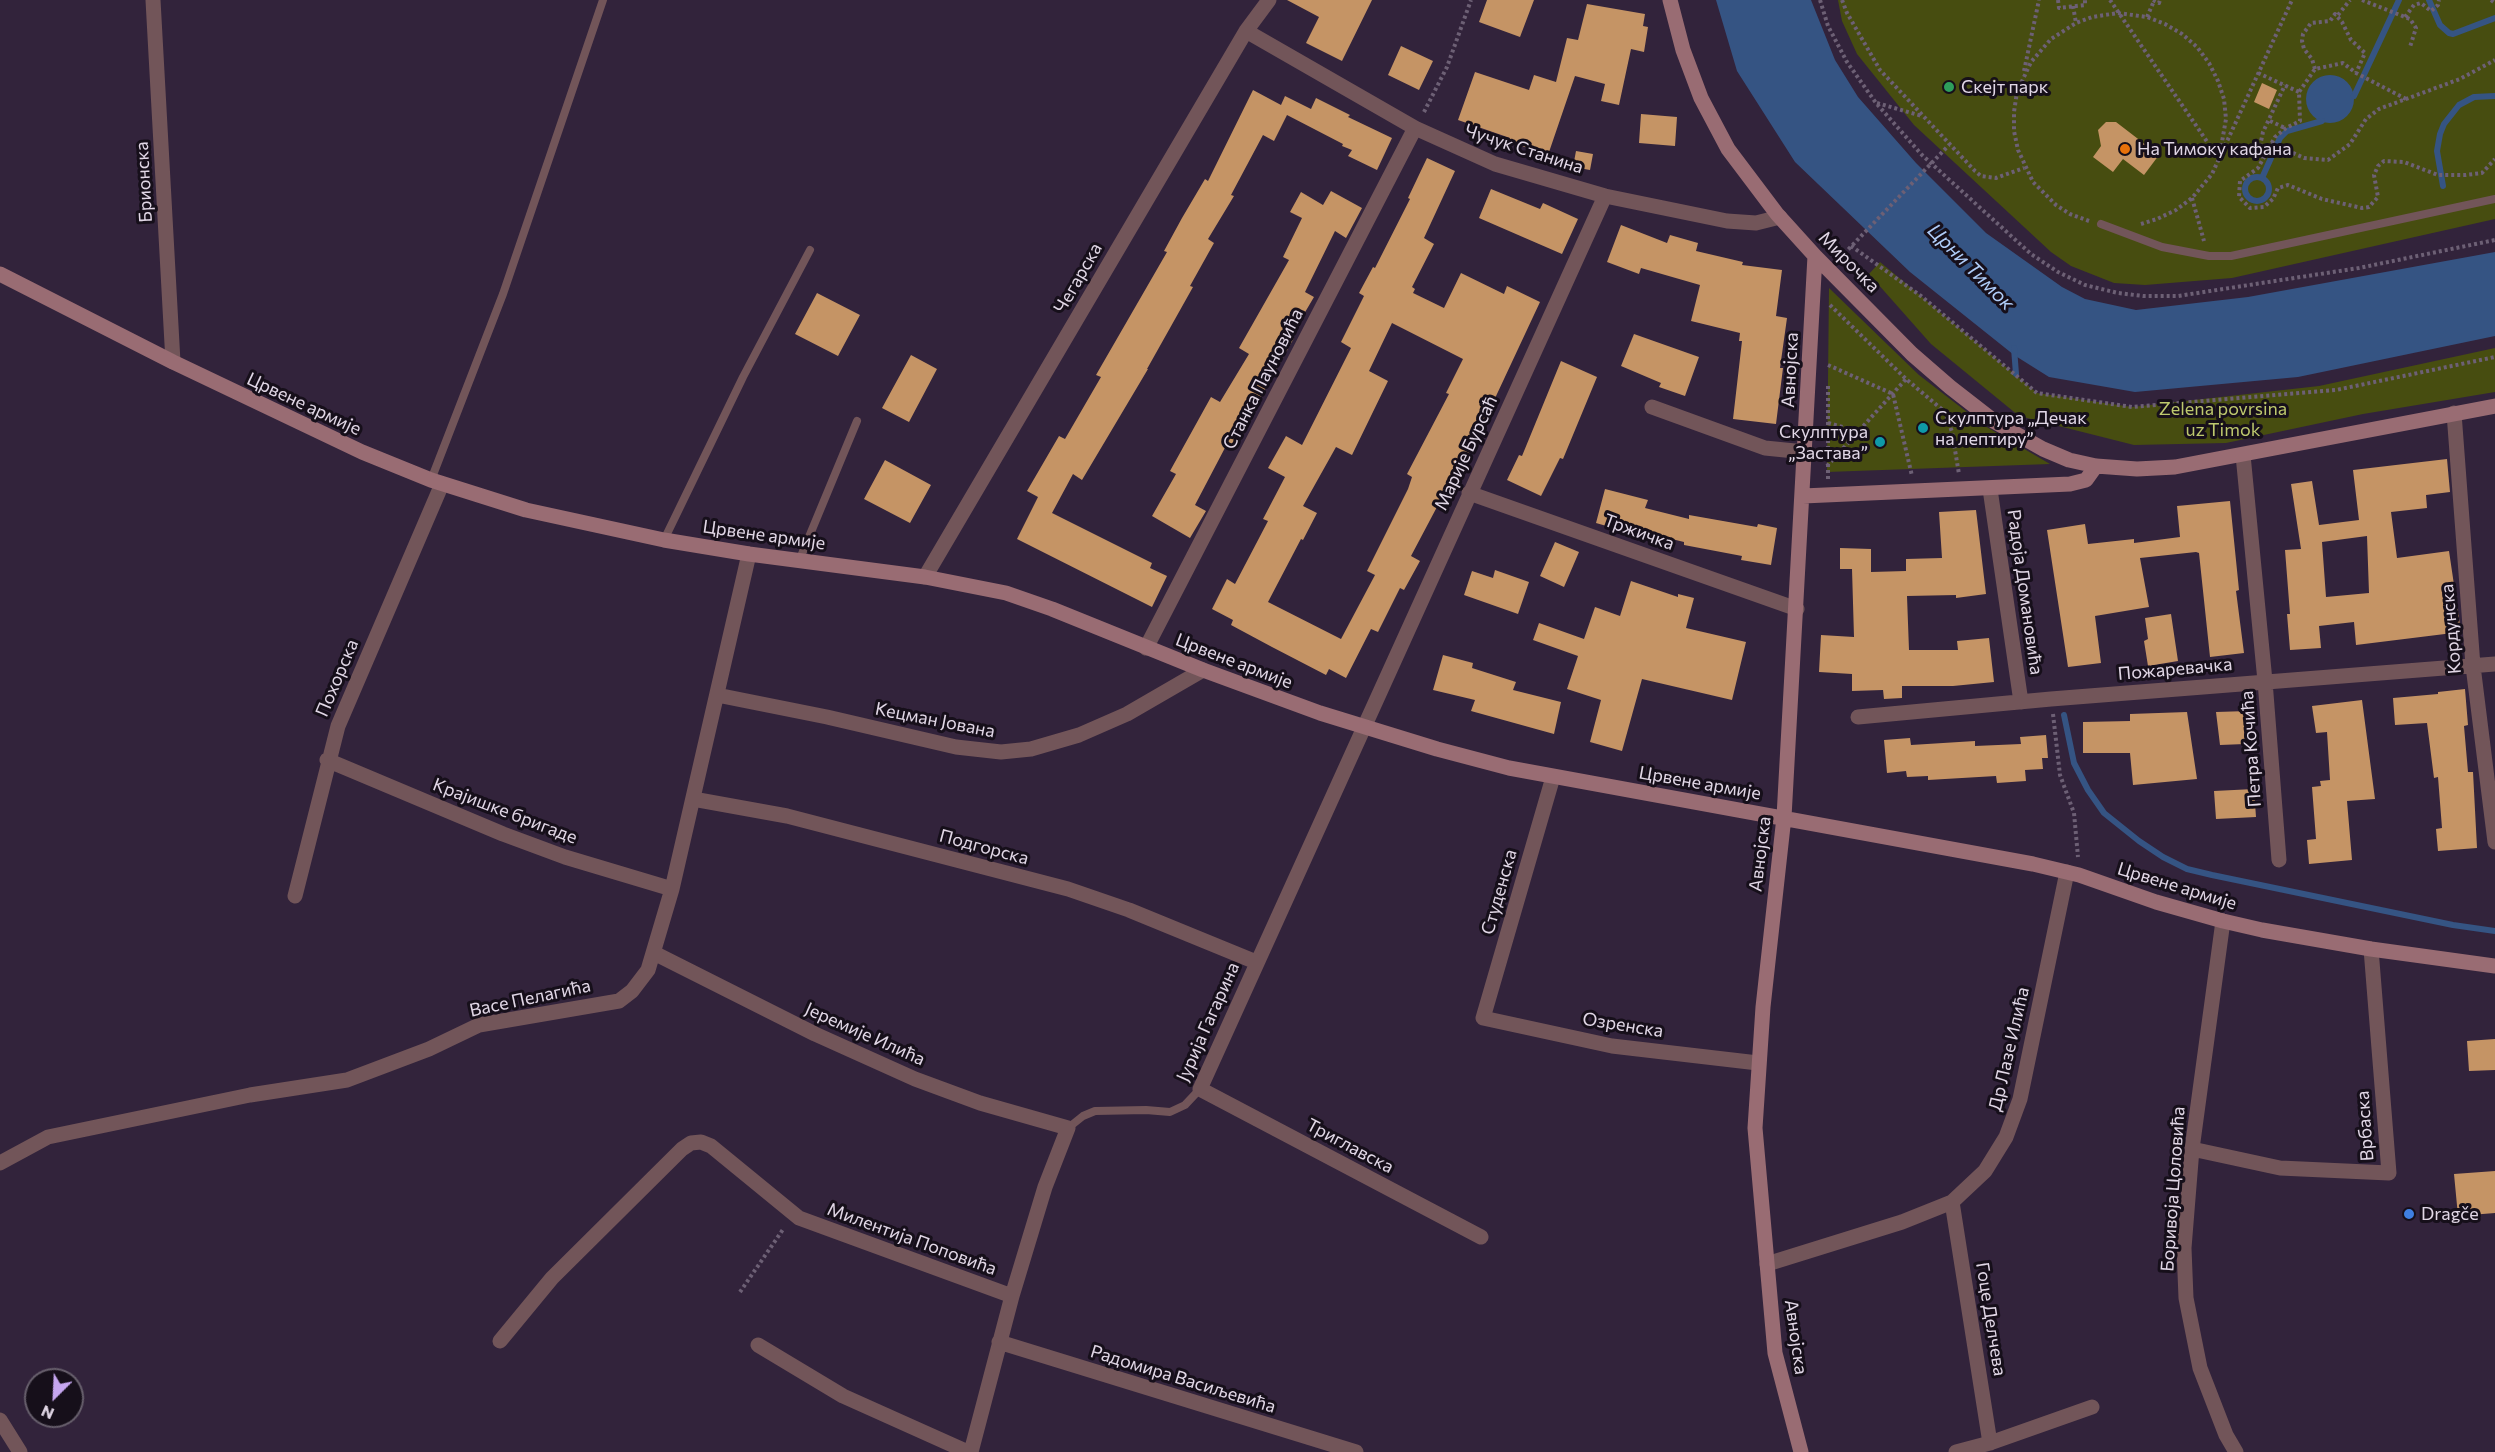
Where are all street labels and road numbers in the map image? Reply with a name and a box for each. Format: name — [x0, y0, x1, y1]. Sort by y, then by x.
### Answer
street label: Чучук Станина — [1462, 120, 1586, 178]
street label: Брионска — [131, 141, 157, 223]
street label: Мирочка — [1814, 227, 1884, 297]
street label: Чегарска — [1049, 239, 1107, 317]
street label: Станка Пауновића — [1218, 305, 1308, 453]
street label: Авнојска — [1777, 332, 1803, 408]
street label: Црвене армије — [243, 368, 365, 440]
street label: Марије Бурсаћ — [1430, 392, 1502, 514]
street label: Радоја Домановића — [2003, 508, 2047, 676]
street label: Тржичка — [1601, 509, 1677, 555]
street label: Црвене армије — [701, 516, 827, 554]
street label: Кордунска — [2436, 583, 2466, 675]
street label: Црвене армије — [1172, 629, 1296, 693]
street label: Похорска — [311, 636, 363, 720]
street label: Пожаревачка — [2117, 653, 2233, 685]
street label: Петра Кочића — [2236, 690, 2266, 808]
street label: Кецман Јована — [873, 698, 997, 742]
street label: Црвене армије — [1637, 762, 1763, 804]
street label: Крајишке бригаде — [430, 774, 580, 848]
street label: Авнојска — [1745, 815, 1775, 893]
street label: Подгорска — [937, 825, 1031, 869]
street label: Студенска — [1477, 847, 1521, 937]
street label: Црвене армије — [2115, 858, 2239, 914]
street label: Јурија Гагарина — [1172, 959, 1244, 1085]
street label: Васе Пелагића — [467, 975, 593, 1021]
street label: Др Лазе Илића — [1984, 985, 2034, 1113]
street label: Јеремије Илића — [802, 998, 928, 1070]
street label: Озренска — [1581, 1008, 1665, 1042]
street label: Врбаска — [2352, 1090, 2378, 1162]
street label: Боривоја Цоловића — [2156, 1106, 2190, 1272]
street label: Триглавска — [1303, 1114, 1397, 1178]
street label: Милентија Поповића — [824, 1198, 1000, 1280]
street label: Гоце Делчева — [1971, 1261, 2011, 1377]
street label: Авнојска — [1780, 1298, 1812, 1376]
street label: Радомира Васиљевића — [1088, 1341, 1278, 1417]

